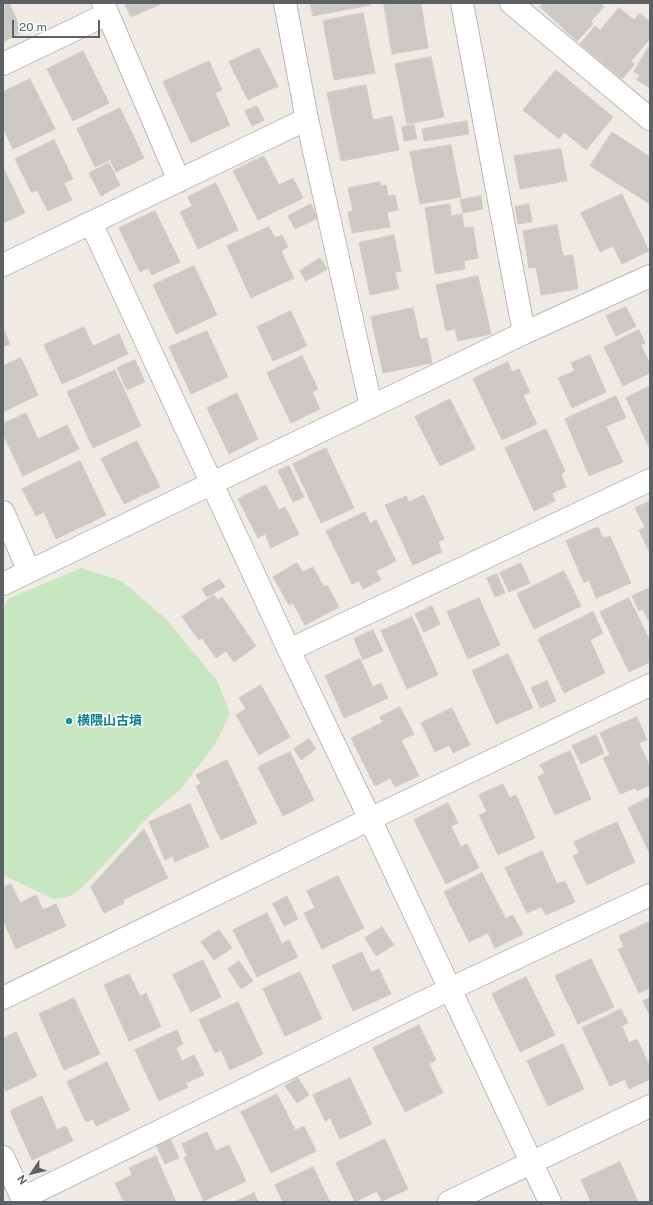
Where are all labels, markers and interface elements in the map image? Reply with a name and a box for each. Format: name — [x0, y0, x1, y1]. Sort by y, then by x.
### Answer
scale bar — [14, 12, 102, 38]
text: 20 m — [19, 20, 47, 34]
place label: 横隈山古墳 — [77, 713, 142, 729]
marker: 横隈山古墳 — [64, 716, 74, 726]
north arrow — [12, 1153, 52, 1193]
text: N — [15, 1173, 30, 1187]

